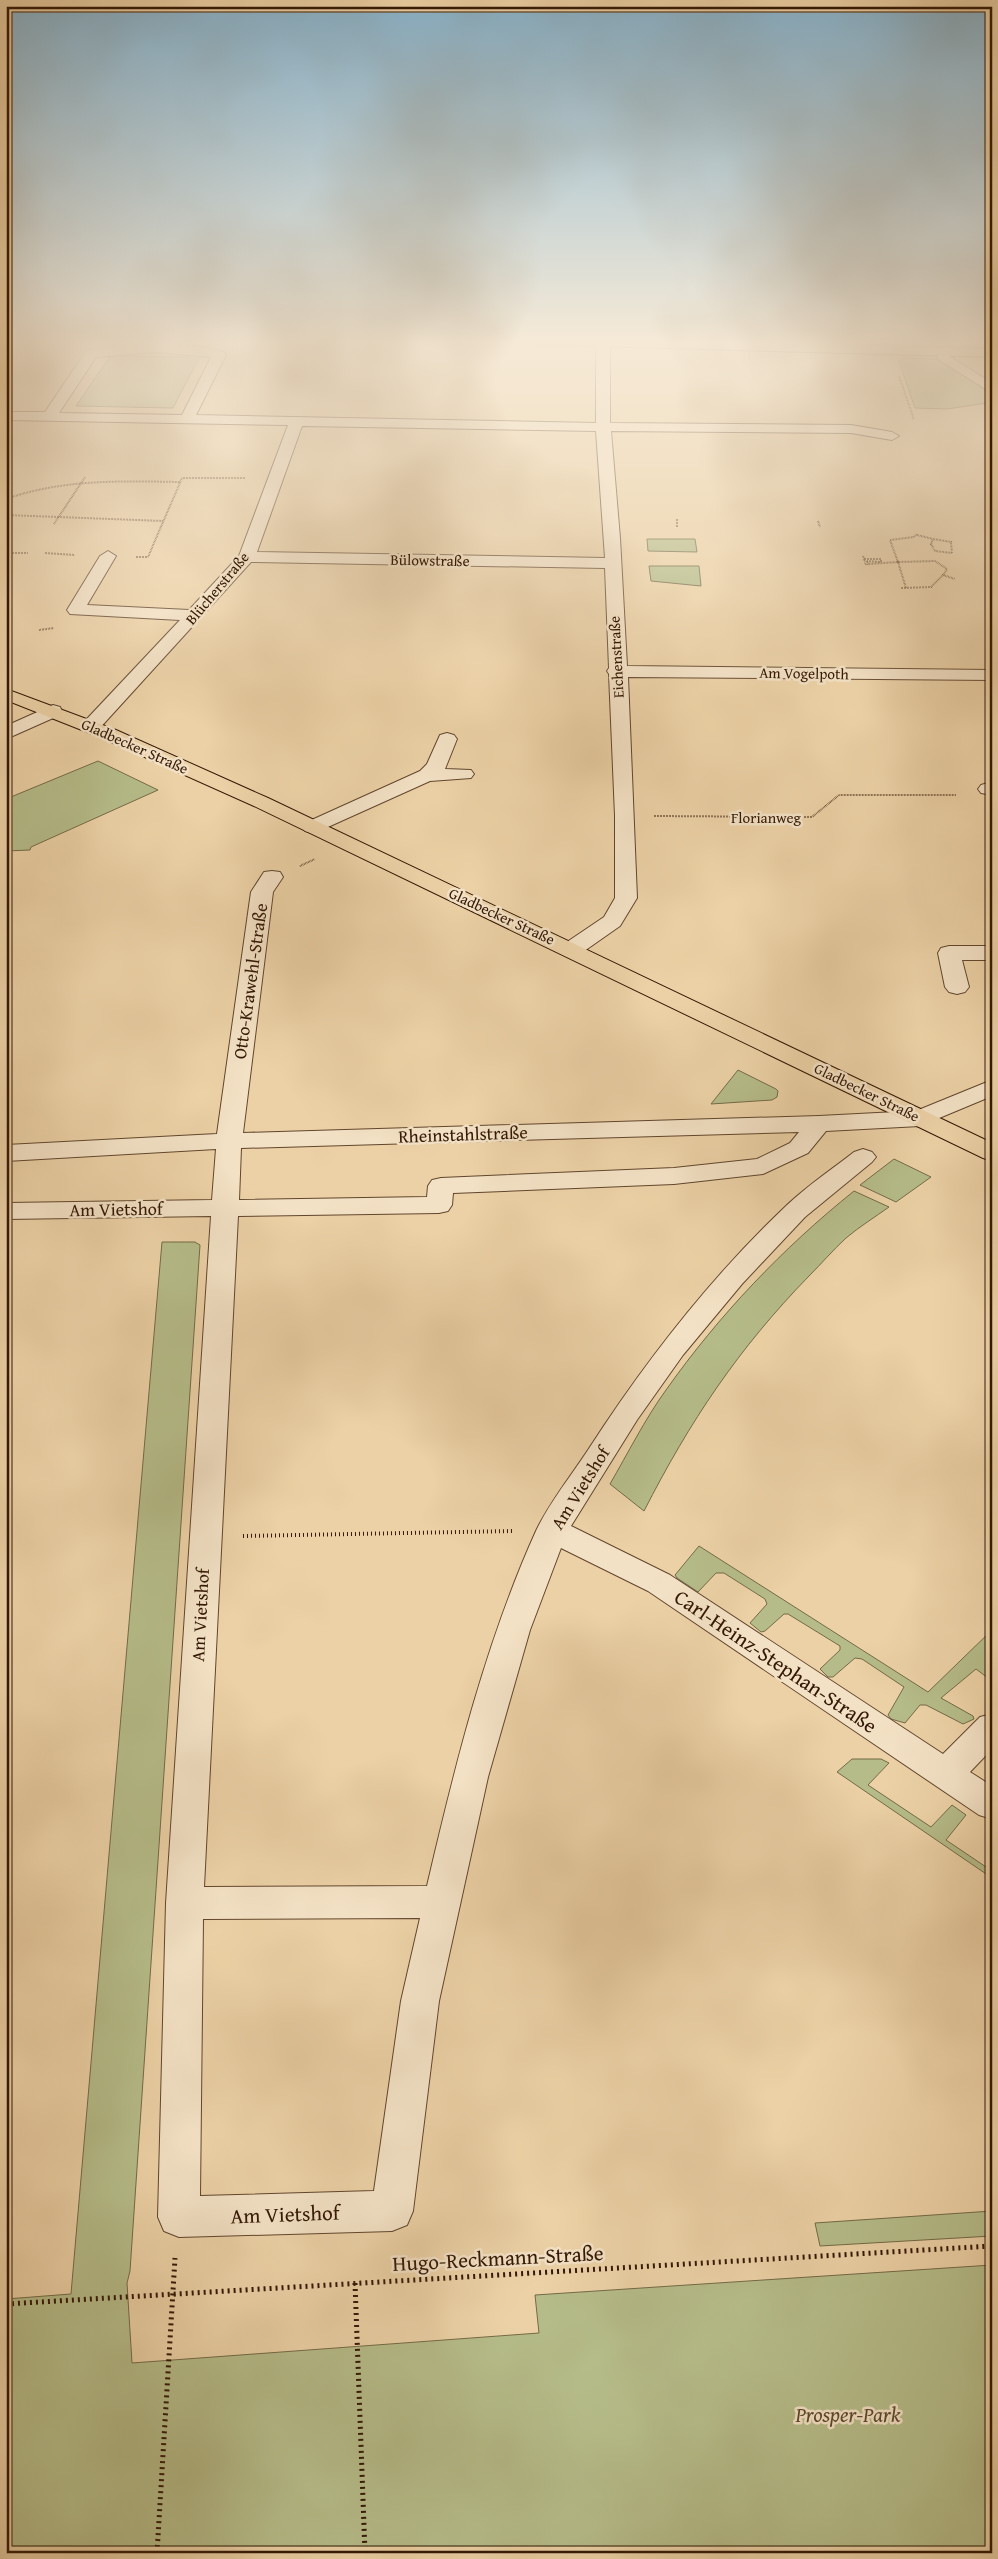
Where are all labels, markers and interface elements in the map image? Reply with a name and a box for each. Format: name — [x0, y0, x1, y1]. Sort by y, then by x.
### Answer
street label: Blücherstraße — [180, 547, 254, 629]
street label: Bülowstraße — [390, 549, 470, 571]
street label: Eichenstraße — [603, 615, 629, 699]
street label: Am Vogelpoth — [759, 662, 849, 684]
street label: Gladbecker Straße — [78, 713, 192, 779]
street label: Florianweg — [731, 807, 801, 828]
street label: Gladbecker Straße — [446, 882, 558, 950]
street label: Otto-Krawehl-Straße — [226, 901, 274, 1061]
street label: Gladbecker Straße — [811, 1057, 923, 1127]
street label: Rheinstahlstraße — [398, 1118, 528, 1150]
street label: Am Vietshof — [69, 1195, 165, 1223]
street label: Am Vietshof — [544, 1439, 617, 1535]
street label: Am Vietshof — [184, 1565, 216, 1662]
street label: Carl-Heinz-Stephan-Straße — [668, 1581, 884, 1741]
street label: Am Vietshof — [230, 2197, 342, 2231]
street label: Hugo-Reckmann-Straße — [392, 2237, 604, 2279]
park label: Prosper-Park — [795, 2399, 901, 2430]

